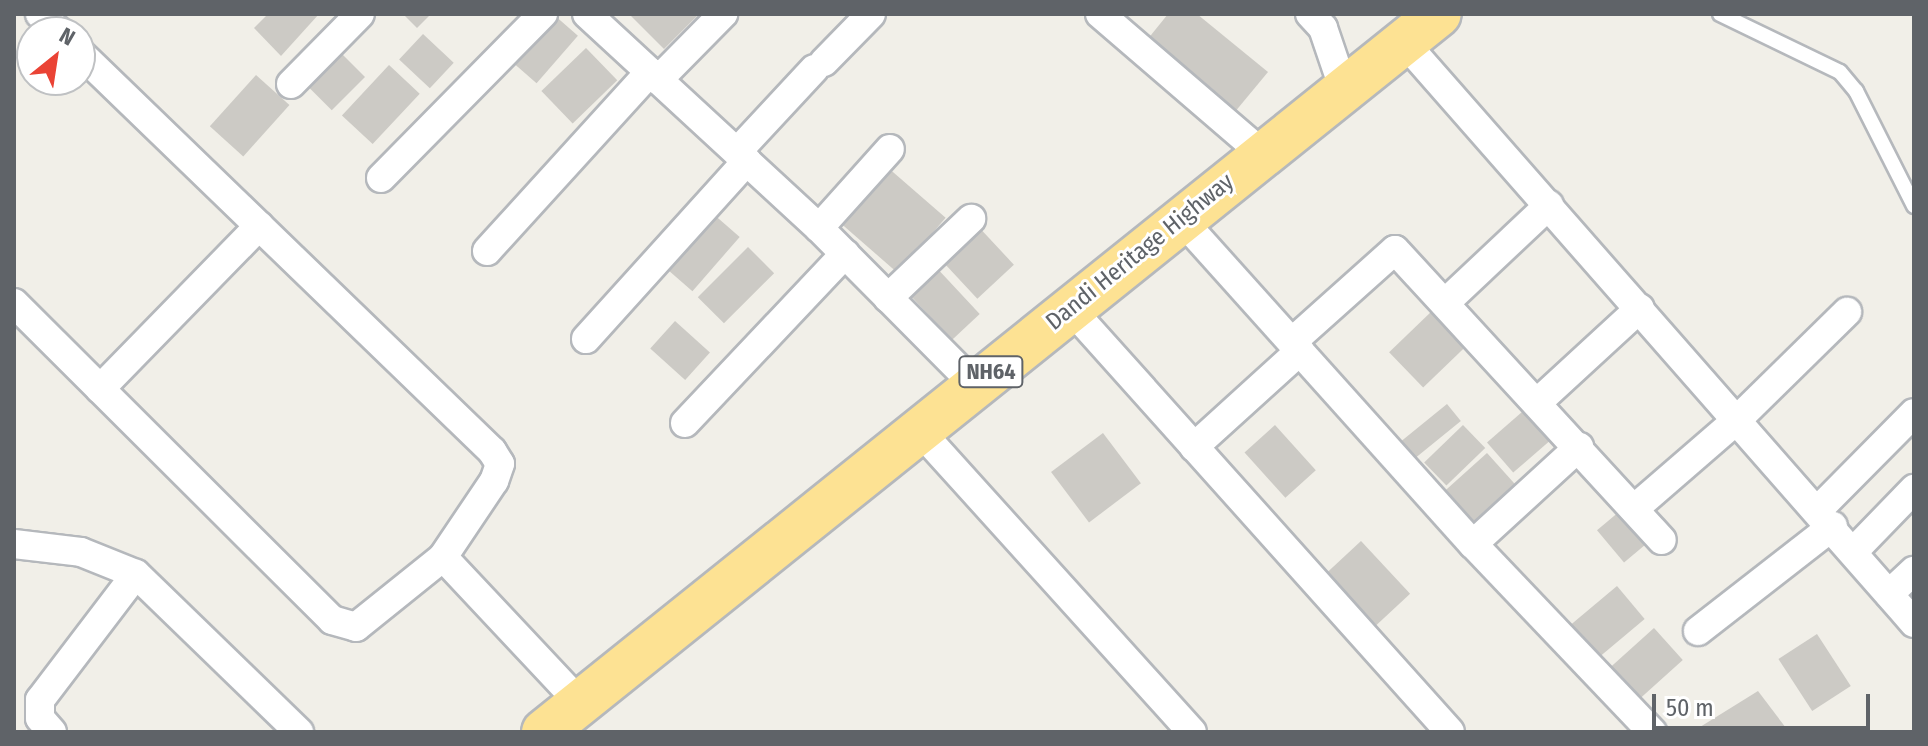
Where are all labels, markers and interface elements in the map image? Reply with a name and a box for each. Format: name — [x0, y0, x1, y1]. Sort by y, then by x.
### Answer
north arrow — [16, 16, 96, 96]
text: N — [55, 22, 80, 52]
street label: Dandi Heritage Highway — [1040, 167, 1240, 337]
road number: NH64 — [957, 354, 1025, 390]
scale bar — [1656, 678, 1874, 728]
text: 50 m — [1666, 694, 1714, 722]

